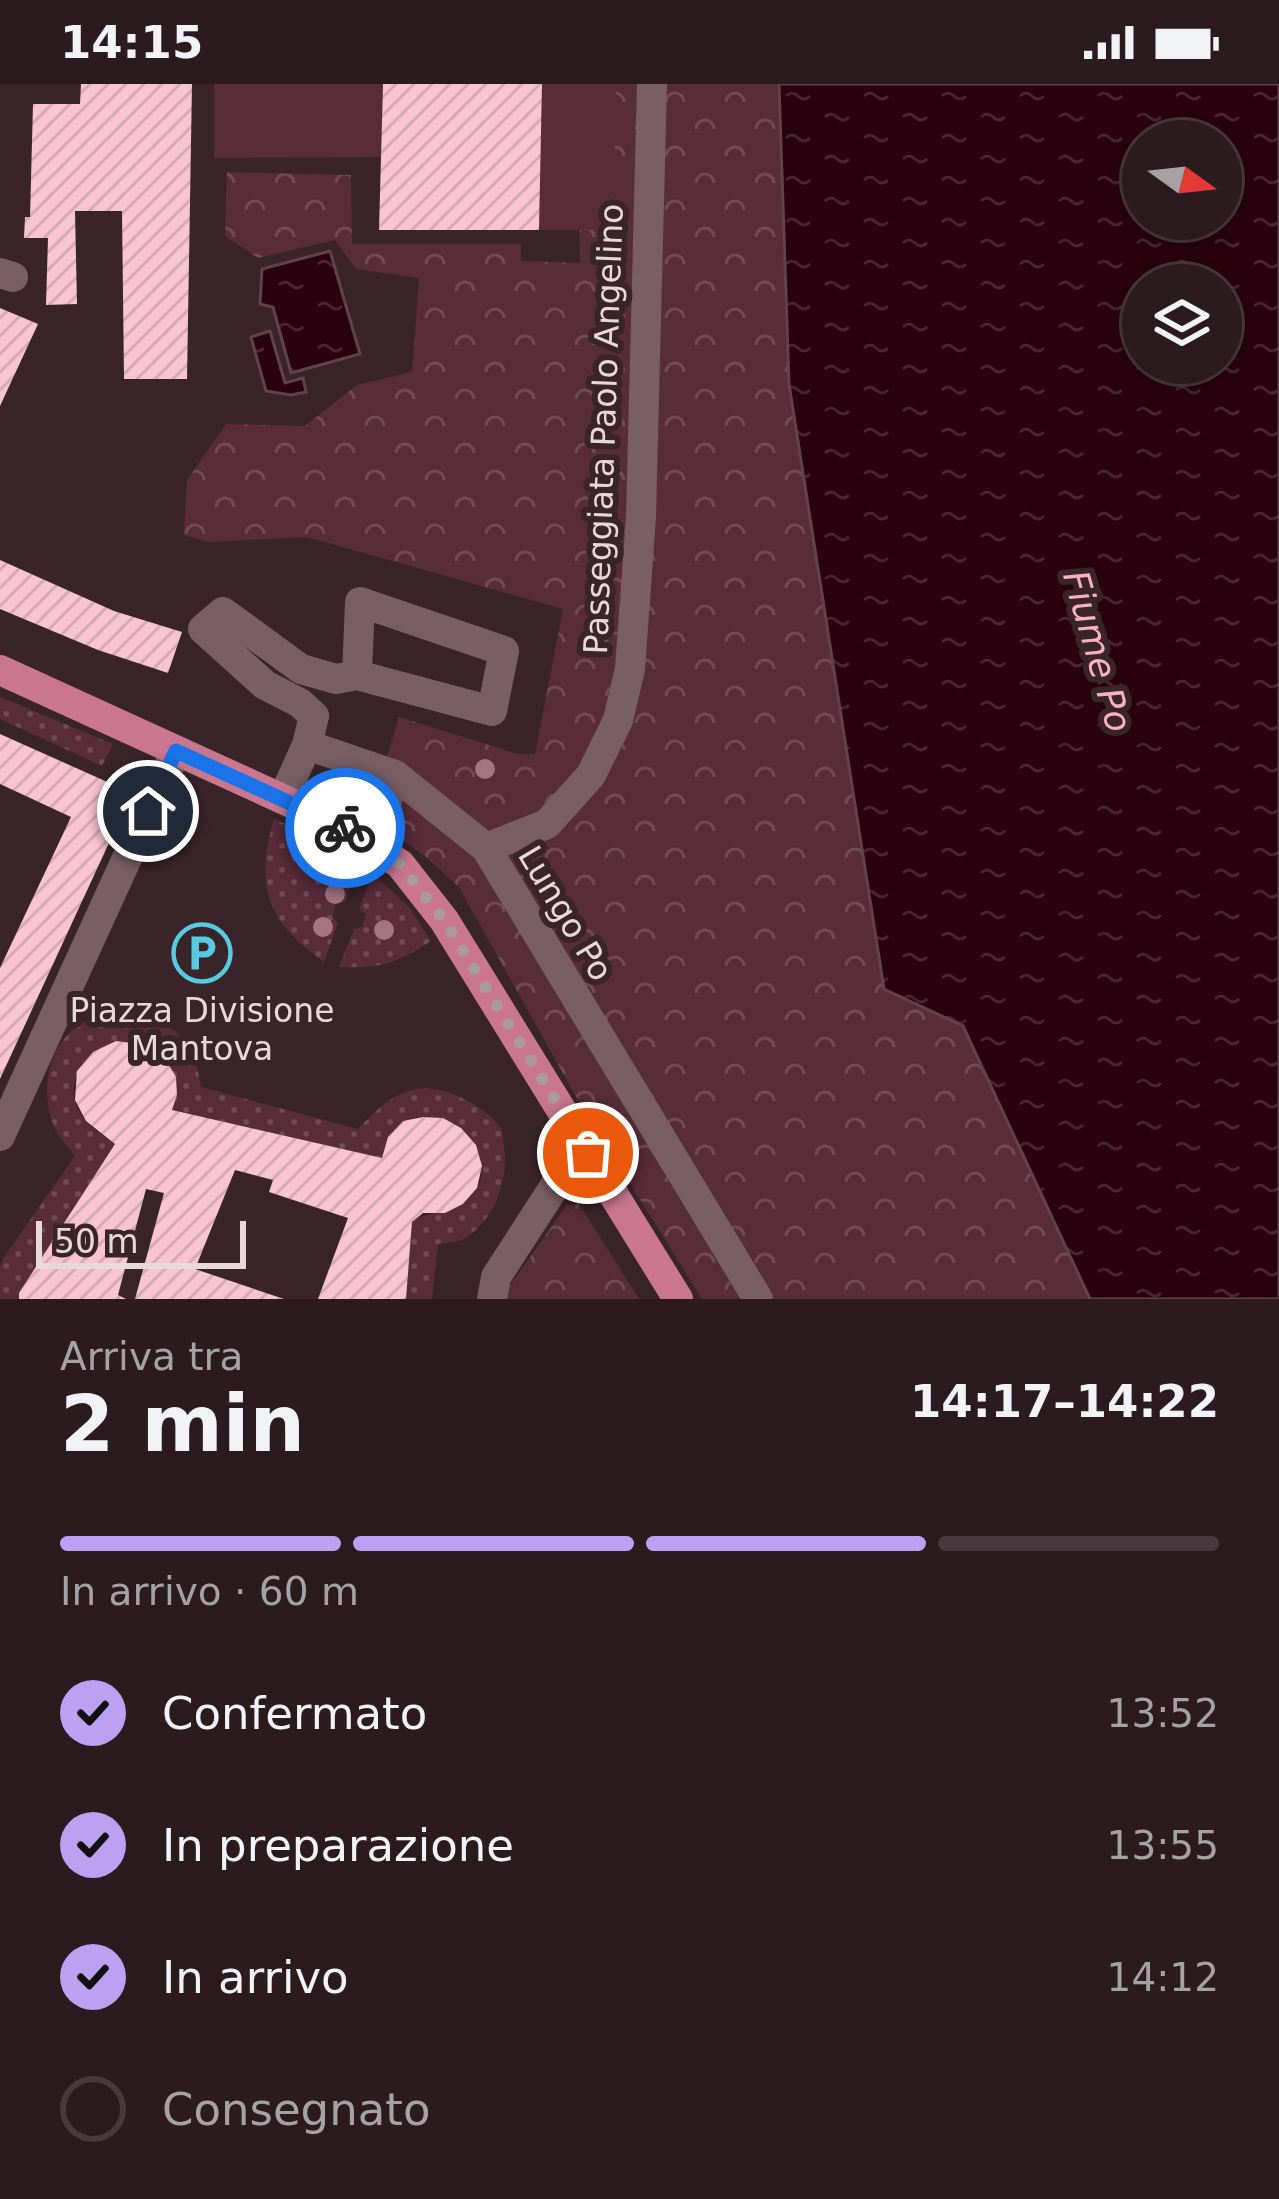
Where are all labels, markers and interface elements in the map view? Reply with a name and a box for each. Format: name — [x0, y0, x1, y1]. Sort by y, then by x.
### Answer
text: 14:15 — [60, 16, 203, 69]
north arrow — [1122, 120, 1242, 240]
map controls — [1122, 120, 1242, 384]
street label: Passeggiata Paolo Angelino — [576, 203, 631, 655]
button: layers — [1122, 264, 1242, 384]
water label: Fiume Po — [1055, 566, 1140, 737]
pin — [97, 760, 199, 862]
courier — [285, 768, 405, 888]
icon: home — [115, 778, 181, 844]
icon: bike — [312, 795, 378, 861]
street label: Lungo Po — [510, 839, 621, 988]
parking icon: Piazza Divisione Mantova — [171, 922, 233, 984]
place label: Piazza Divisione Mantova — [70, 991, 334, 1068]
pin — [537, 1102, 639, 1204]
icon: bag — [555, 1120, 621, 1186]
scale bar — [36, 1215, 246, 1268]
text: 50 m — [54, 1222, 139, 1261]
text: Arriva tra — [60, 1334, 244, 1379]
text: 14:17–14:22 — [910, 1375, 1219, 1428]
text: 2 min — [60, 1379, 305, 1469]
text: In arrivo · 60 m — [60, 1569, 359, 1614]
icon: check — [60, 1680, 126, 1746]
text: Confermato — [162, 1687, 427, 1740]
text: 13:52 — [1107, 1691, 1219, 1736]
icon: check — [60, 1812, 126, 1878]
text: In preparazione — [162, 1819, 514, 1872]
text: 13:55 — [1107, 1823, 1219, 1868]
icon: check — [60, 1944, 126, 2010]
text: In arrivo — [162, 1951, 349, 2004]
text: 14:12 — [1107, 1955, 1219, 2000]
text: Consegnato — [162, 2083, 430, 2136]

